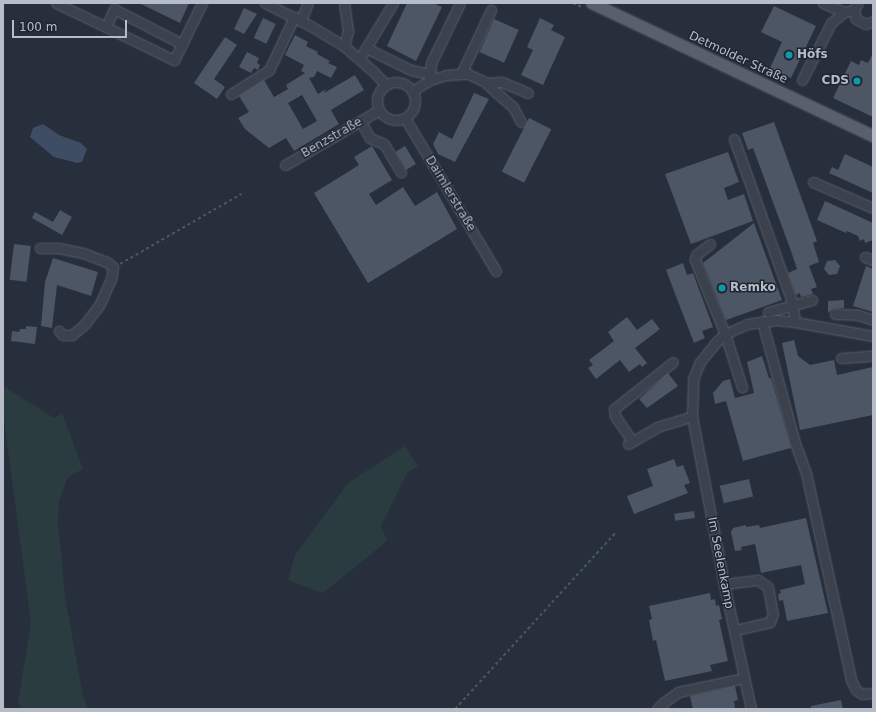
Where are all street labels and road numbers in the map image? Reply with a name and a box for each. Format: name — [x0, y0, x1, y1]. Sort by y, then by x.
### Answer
street label: Detmolder Straße — [686, 29, 790, 87]
street label: Benzstraße — [299, 115, 365, 161]
street label: Daimlerstraße — [422, 154, 478, 234]
street label: Im Seelenkamp — [704, 516, 736, 610]

